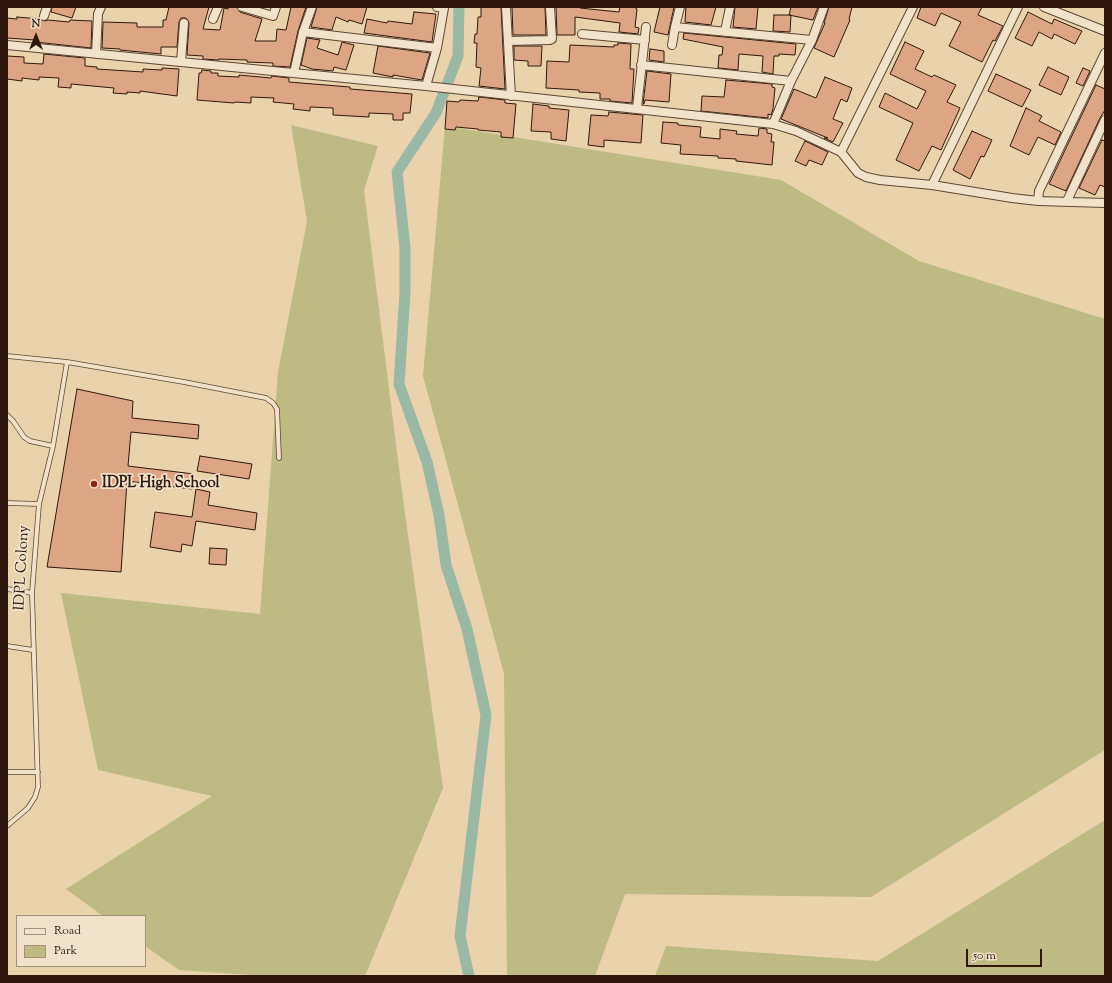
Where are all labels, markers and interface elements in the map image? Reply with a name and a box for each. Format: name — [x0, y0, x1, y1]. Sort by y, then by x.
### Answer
north arrow — [16, 16, 56, 56]
text: N — [32, 16, 40, 32]
place label: IDPL High School — [102, 475, 220, 493]
marker: IDPL High School — [89, 479, 99, 489]
street label: IDPL Colony — [12, 525, 34, 611]
legend — [16, 915, 146, 967]
text: Road — [54, 922, 81, 940]
scale bar — [968, 941, 1044, 967]
text: Park — [54, 942, 77, 960]
text: 50 m — [973, 947, 996, 965]

